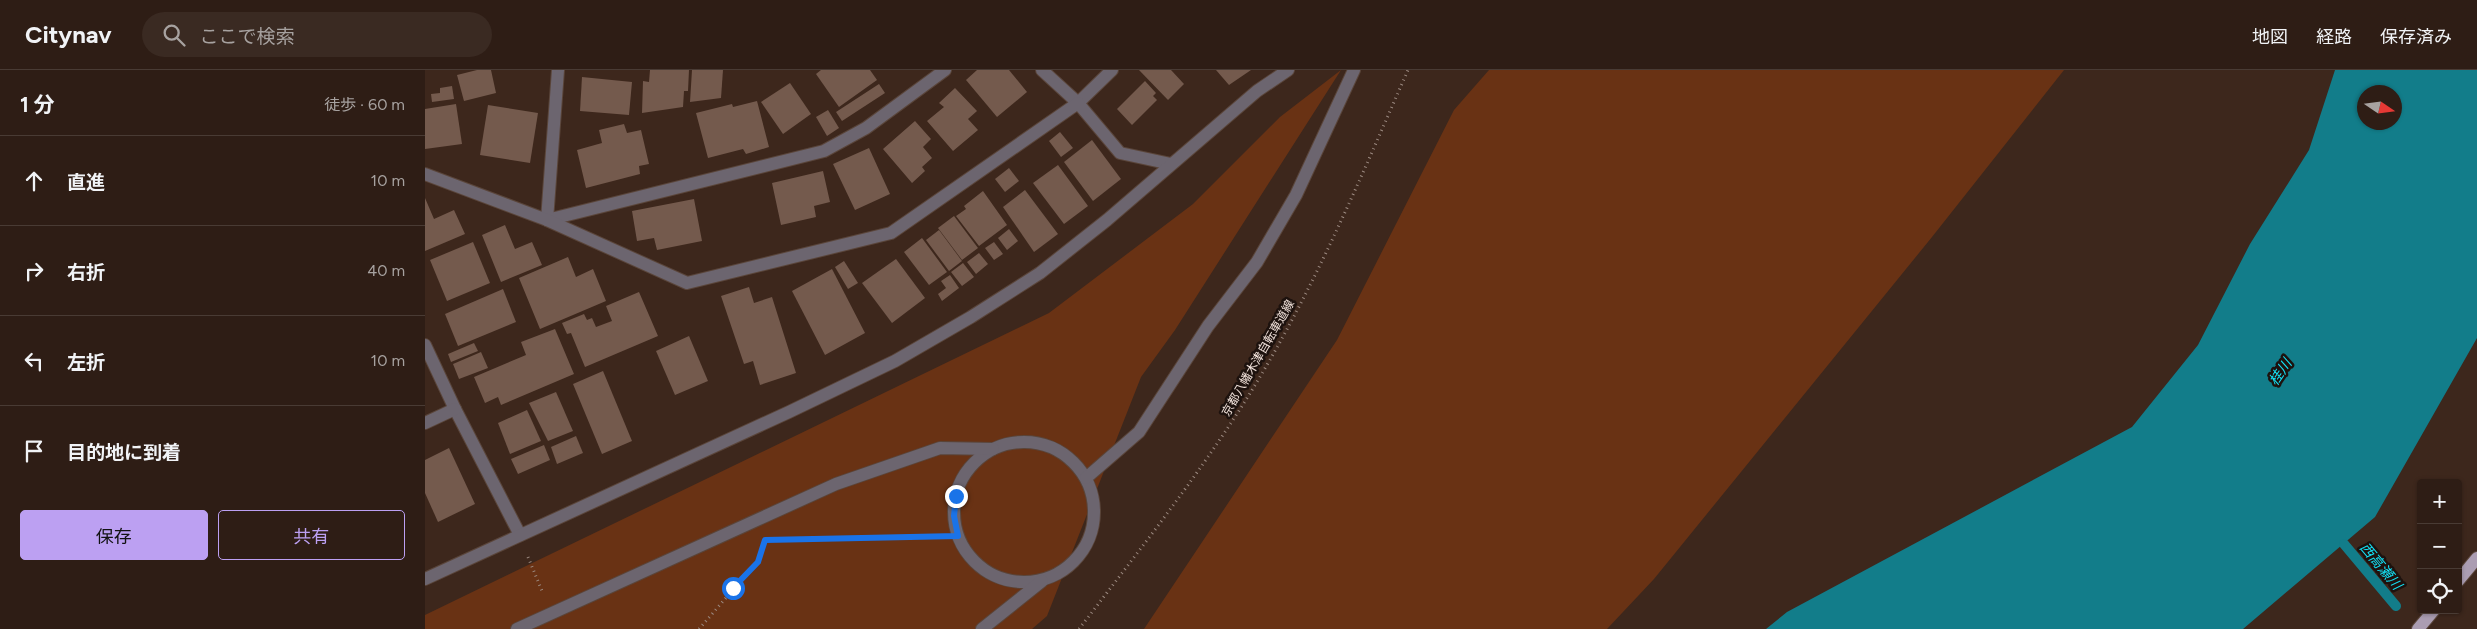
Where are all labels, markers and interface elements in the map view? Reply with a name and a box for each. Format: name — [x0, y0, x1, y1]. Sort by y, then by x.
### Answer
search box — [142, 12, 492, 57]
text: Citynav — [25, 20, 112, 49]
icon: search — [160, 21, 188, 49]
text: ここで検索 — [200, 25, 295, 48]
text: 地図 — [2252, 26, 2288, 48]
text: 経路 — [2316, 26, 2352, 48]
text: 保存済み — [2380, 26, 2452, 48]
north arrow — [2357, 85, 2402, 130]
text: 1 分 — [20, 92, 55, 117]
text: 徒歩 · 60 m — [324, 95, 405, 114]
icon: ahead — [20, 167, 48, 195]
text: 直進 — [67, 171, 105, 194]
text: 10 m — [371, 171, 405, 190]
icon: right — [20, 257, 48, 285]
text: 右折 — [67, 261, 105, 284]
text: 40 m — [367, 261, 405, 280]
street label: 京都八幡木津自転車道線 — [1219, 297, 1297, 419]
icon: left — [20, 347, 48, 375]
text: 左折 — [67, 351, 105, 374]
text: 10 m — [371, 351, 405, 370]
water label: 桂川 — [2266, 354, 2296, 389]
icon: arrive — [20, 437, 48, 465]
text: 目的地に到着 — [67, 441, 181, 464]
map controls — [2417, 479, 2462, 614]
button: + — [2417, 479, 2462, 524]
route end — [945, 485, 968, 508]
button: 保存 — [20, 510, 208, 560]
button: 共有 — [218, 510, 405, 560]
button: − — [2417, 524, 2462, 569]
water label: 西高瀬川 — [2356, 539, 2406, 595]
button: locate — [2417, 569, 2462, 614]
route start — [722, 577, 745, 600]

